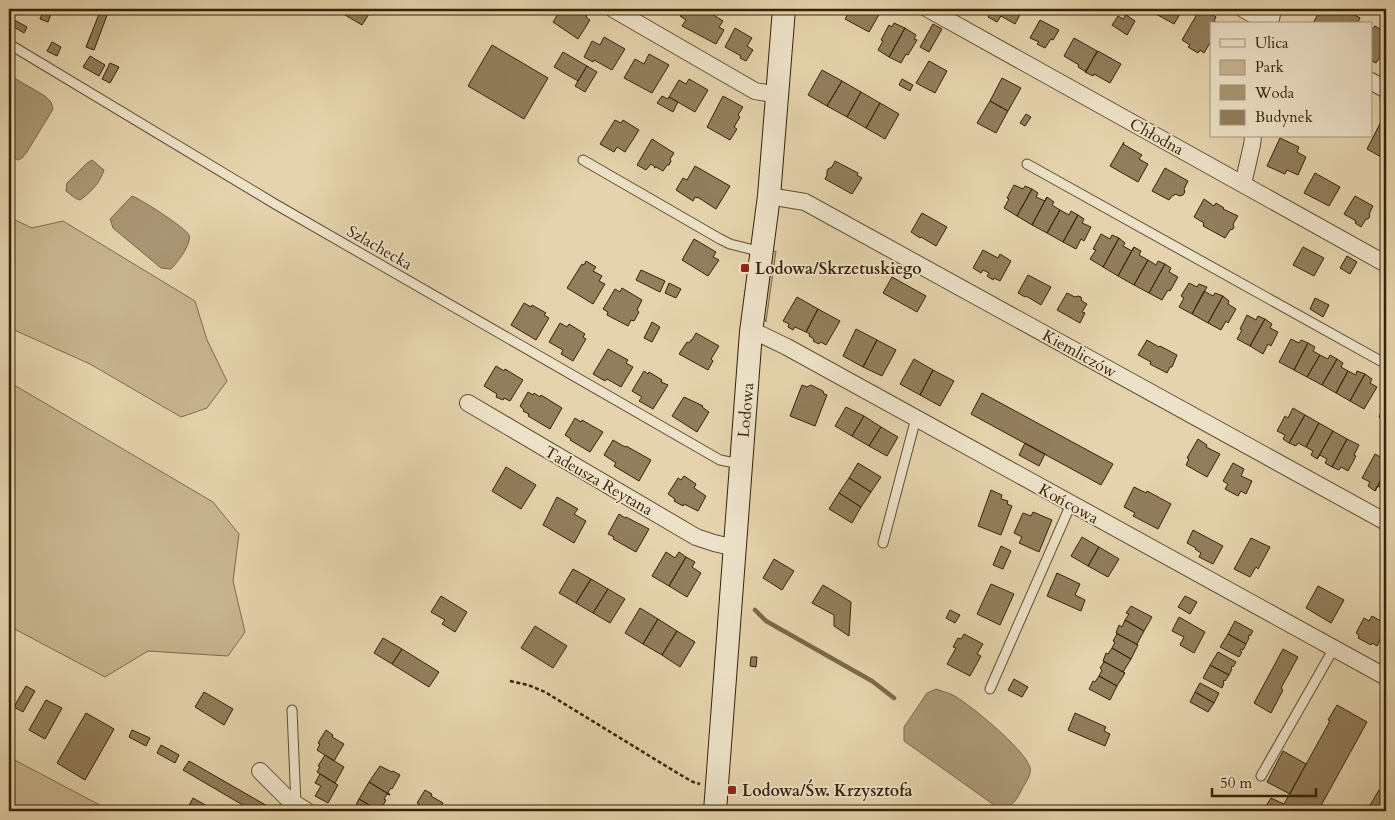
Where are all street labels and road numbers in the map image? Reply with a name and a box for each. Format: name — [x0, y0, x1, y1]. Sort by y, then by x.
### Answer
street label: Chłodna — [1126, 113, 1188, 161]
street label: Szlachecka — [343, 220, 416, 276]
street label: Kiemliczów — [1038, 324, 1121, 383]
street label: Lodowa — [733, 382, 759, 439]
street label: Tadeusza Reytana — [540, 441, 657, 521]
street label: Końcowa — [1035, 478, 1103, 529]

